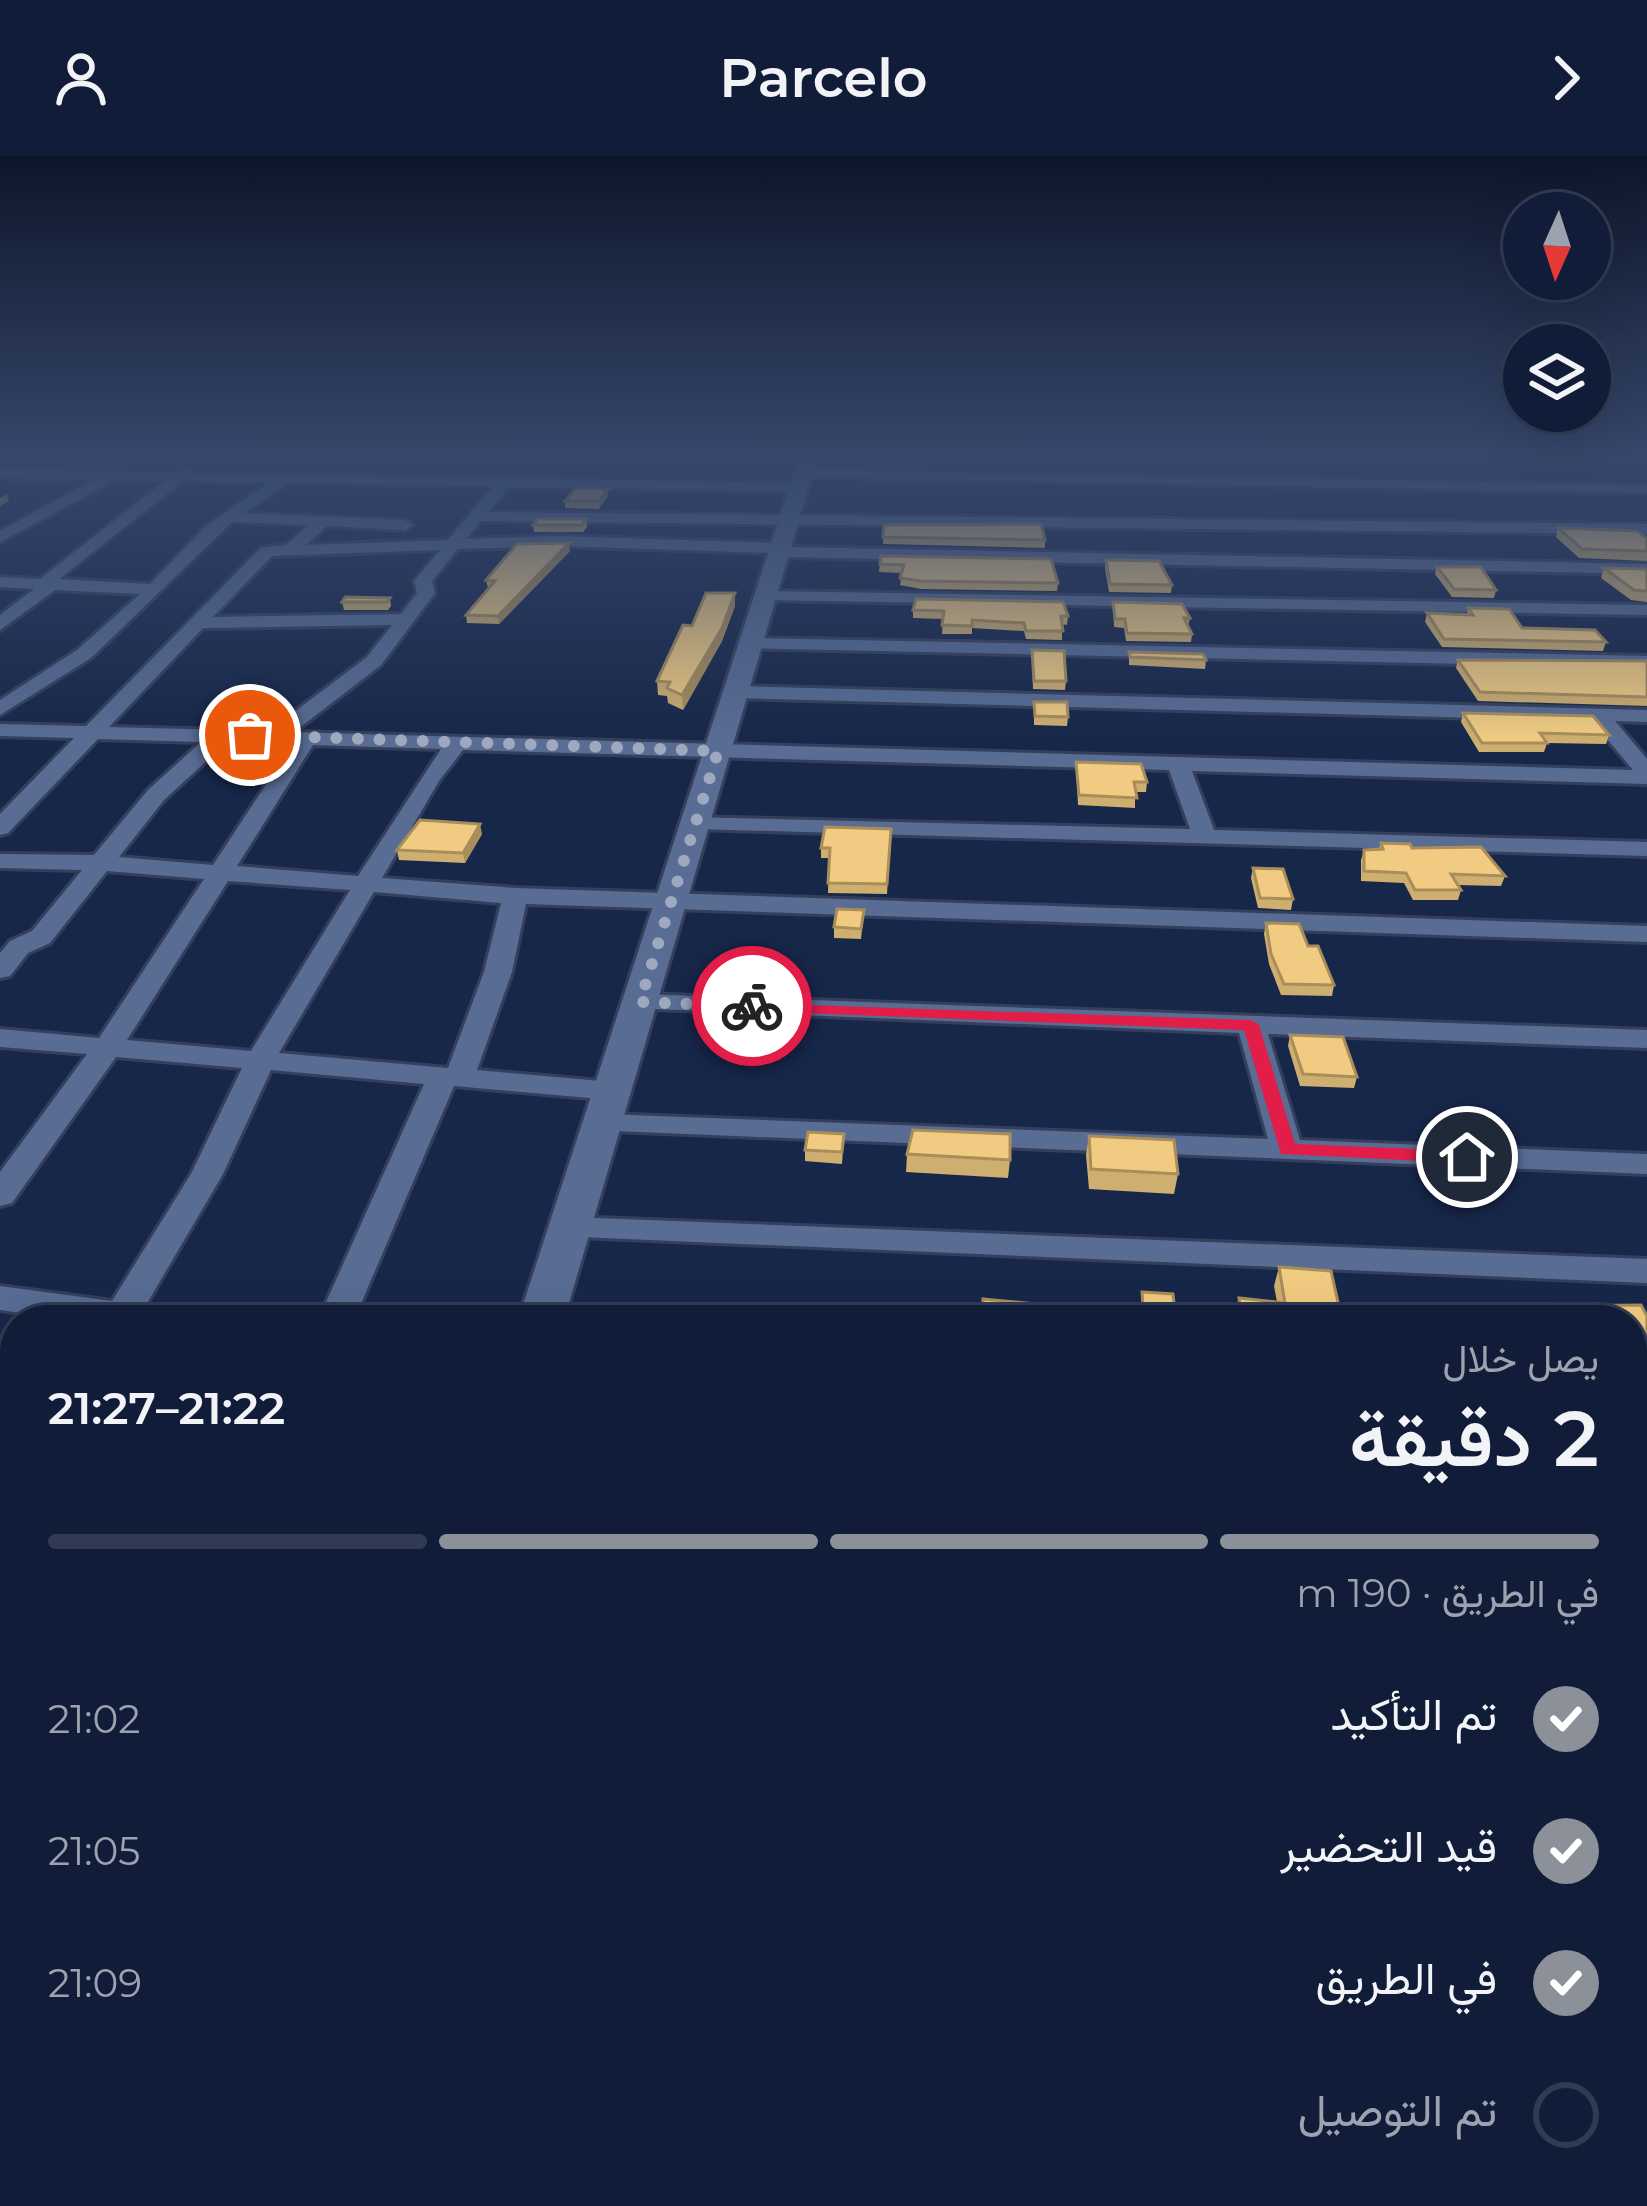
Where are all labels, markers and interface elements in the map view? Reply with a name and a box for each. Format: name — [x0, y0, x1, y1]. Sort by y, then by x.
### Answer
icon: person — [48, 45, 114, 111]
text: Parcelo — [719, 45, 928, 111]
icon: forward — [1533, 45, 1599, 111]
north arrow — [1503, 192, 1611, 300]
map controls — [1503, 192, 1611, 432]
button: layers — [1503, 324, 1611, 432]
pin — [199, 684, 301, 786]
icon: bag — [217, 702, 283, 768]
courier — [692, 946, 812, 1066]
icon: bike — [719, 973, 785, 1039]
pin — [1416, 1106, 1518, 1208]
icon: home — [1434, 1124, 1500, 1190]
text: يصل خلال — [1442, 1334, 1599, 1382]
text: 21:22–21:27 — [48, 1380, 285, 1435]
text: 2 دقيقة — [1349, 1390, 1599, 1486]
text: في الطريق · 190 m — [1296, 1569, 1599, 1617]
text: تم التأكيد — [1330, 1686, 1497, 1741]
icon: check — [1533, 1686, 1599, 1752]
text: 21:02 — [48, 1695, 140, 1743]
text: قيد التحضير — [1280, 1818, 1497, 1873]
icon: check — [1533, 1818, 1599, 1884]
text: 21:05 — [48, 1827, 140, 1875]
text: في الطريق — [1316, 1950, 1497, 2005]
icon: check — [1533, 1950, 1599, 2016]
text: 21:09 — [48, 1959, 142, 2007]
text: تم التوصيل — [1298, 2082, 1497, 2137]

